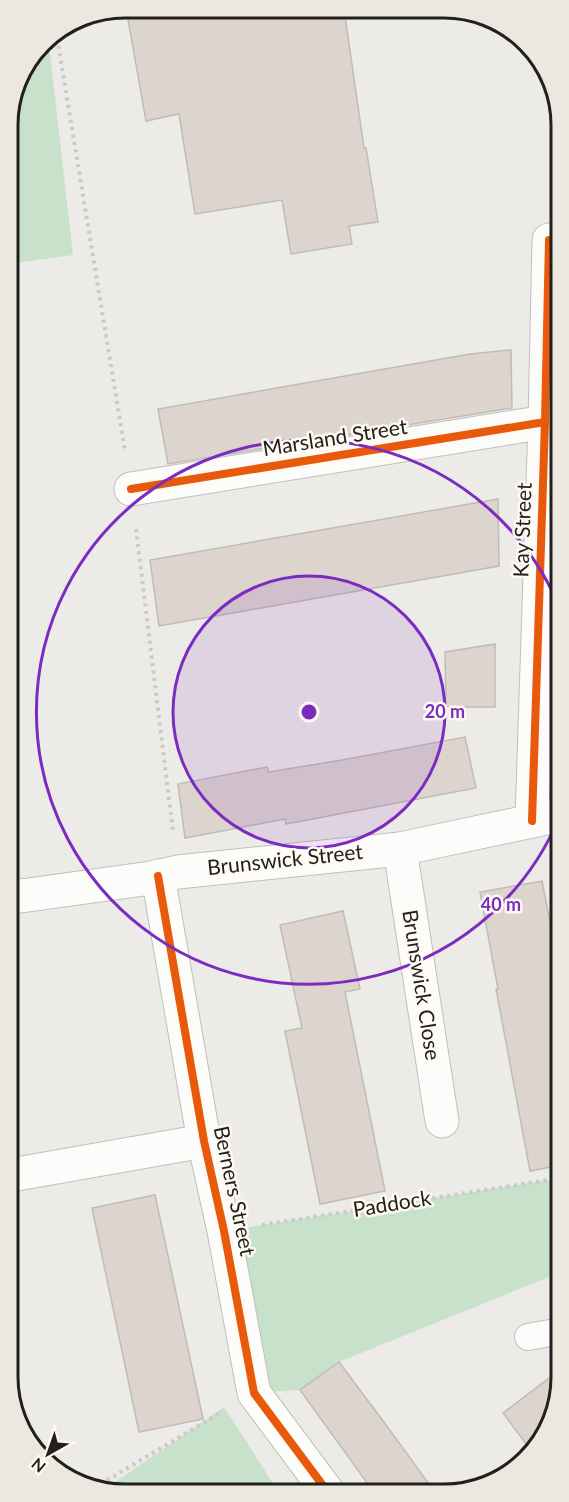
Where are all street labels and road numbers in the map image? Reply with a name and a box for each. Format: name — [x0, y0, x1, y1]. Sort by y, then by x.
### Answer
street label: Marsland Street — [261, 413, 409, 460]
street label: Kay Street — [507, 482, 536, 578]
street label: Brunswick Street — [206, 838, 364, 879]
street label: Brunswick Close — [398, 908, 447, 1062]
street label: Berners Street — [209, 1123, 262, 1258]
street label: Paddock — [351, 1184, 433, 1221]

